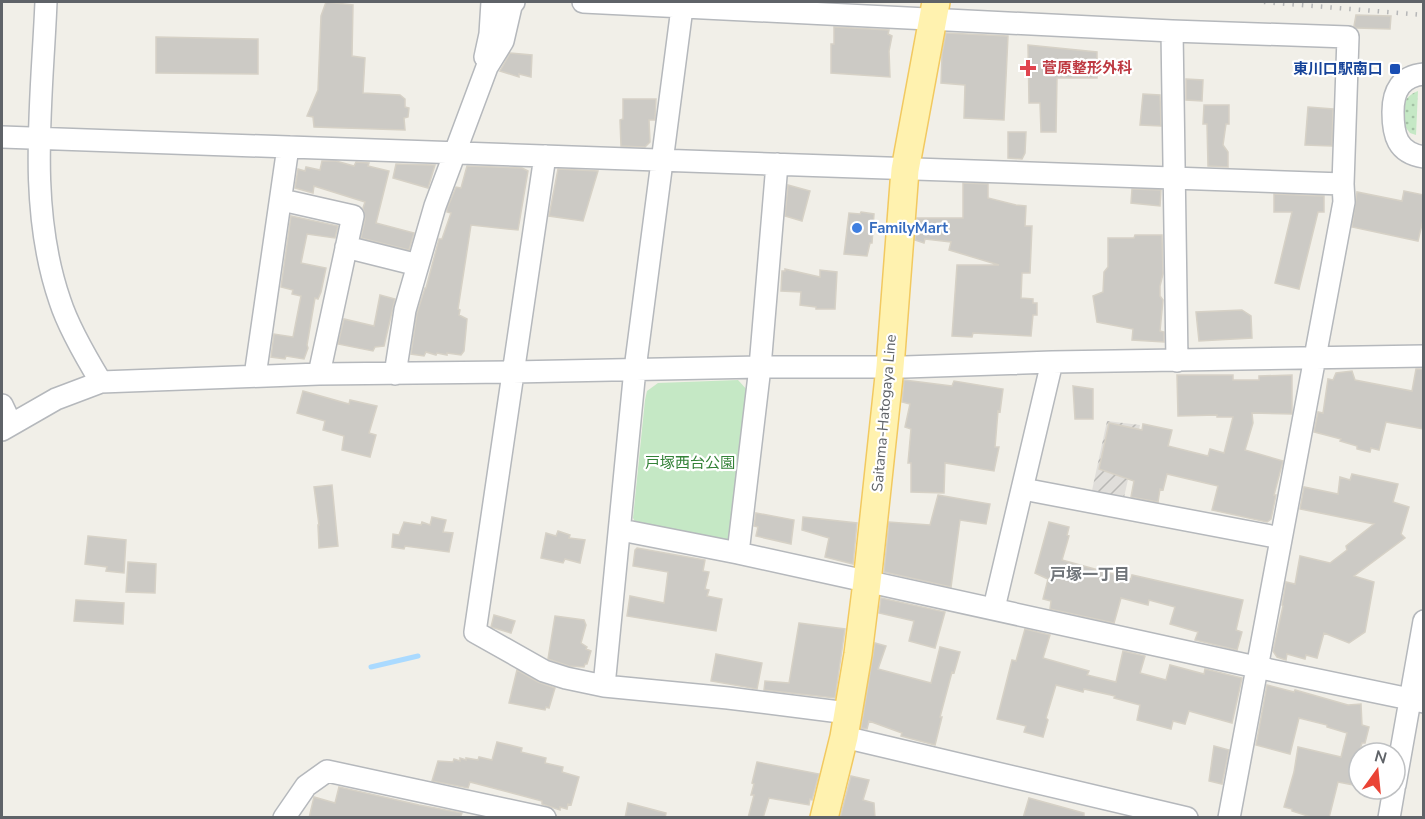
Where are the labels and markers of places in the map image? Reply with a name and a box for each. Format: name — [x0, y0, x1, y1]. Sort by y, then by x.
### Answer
place label: 菅原整形外科 — [1042, 58, 1132, 78]
marker: 菅原整形外科 — [1019, 59, 1037, 77]
place label: 東川口駅南口 — [1293, 59, 1383, 79]
marker: 東川口駅南口 — [1388, 62, 1402, 76]
place label: FamilyMart — [869, 218, 948, 238]
marker: FamilyMart — [850, 221, 864, 235]

